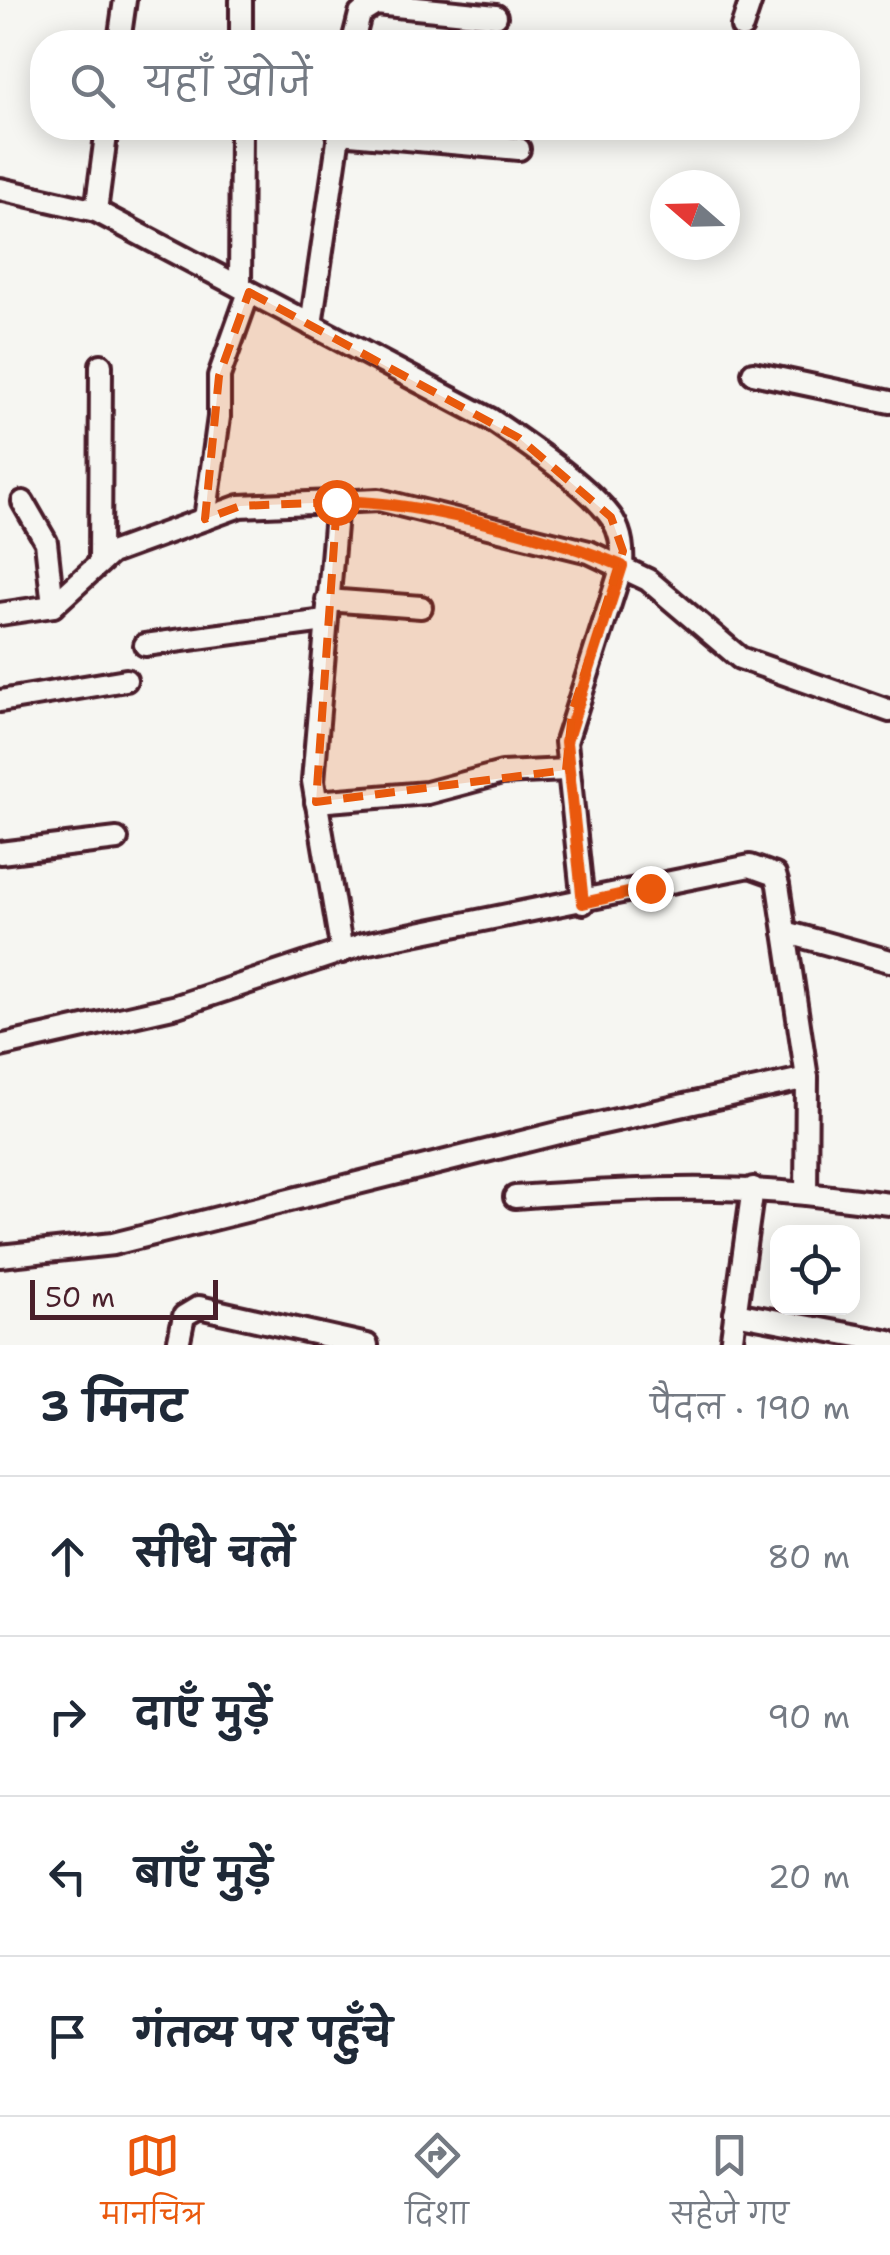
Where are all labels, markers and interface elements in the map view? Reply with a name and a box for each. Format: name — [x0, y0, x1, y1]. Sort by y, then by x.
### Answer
search box — [30, 30, 860, 140]
text: यहाँ खोजें — [145, 56, 312, 107]
icon: search — [65, 58, 120, 113]
north arrow — [650, 170, 740, 260]
route start — [314, 480, 360, 526]
route end — [628, 866, 674, 912]
map controls — [770, 1225, 860, 1315]
button: locate — [770, 1225, 860, 1315]
scale bar — [30, 1275, 218, 1320]
text: 50 m — [45, 1278, 115, 1316]
text: 3 मिनट — [40, 1378, 186, 1434]
text: पैदल · 190 m — [650, 1386, 850, 1429]
text: सीधे चलें — [135, 1527, 294, 1578]
icon: ahead — [40, 1529, 95, 1584]
text: 80 m — [767, 1535, 850, 1578]
text: दाएँ मुड़ें — [135, 1687, 271, 1738]
icon: right — [40, 1689, 95, 1744]
text: 90 m — [767, 1695, 850, 1738]
text: बाएँ मुड़ें — [135, 1847, 272, 1898]
icon: left — [40, 1849, 95, 1904]
text: 20 m — [768, 1855, 850, 1898]
text: गंतव्य पर पहुँचे — [135, 2007, 392, 2058]
icon: arrive — [40, 2009, 95, 2064]
tab: मानचित्र — [101, 2128, 204, 2245]
tab: दिशा — [405, 2128, 469, 2245]
tab: सहेजे गए — [670, 2128, 789, 2245]

